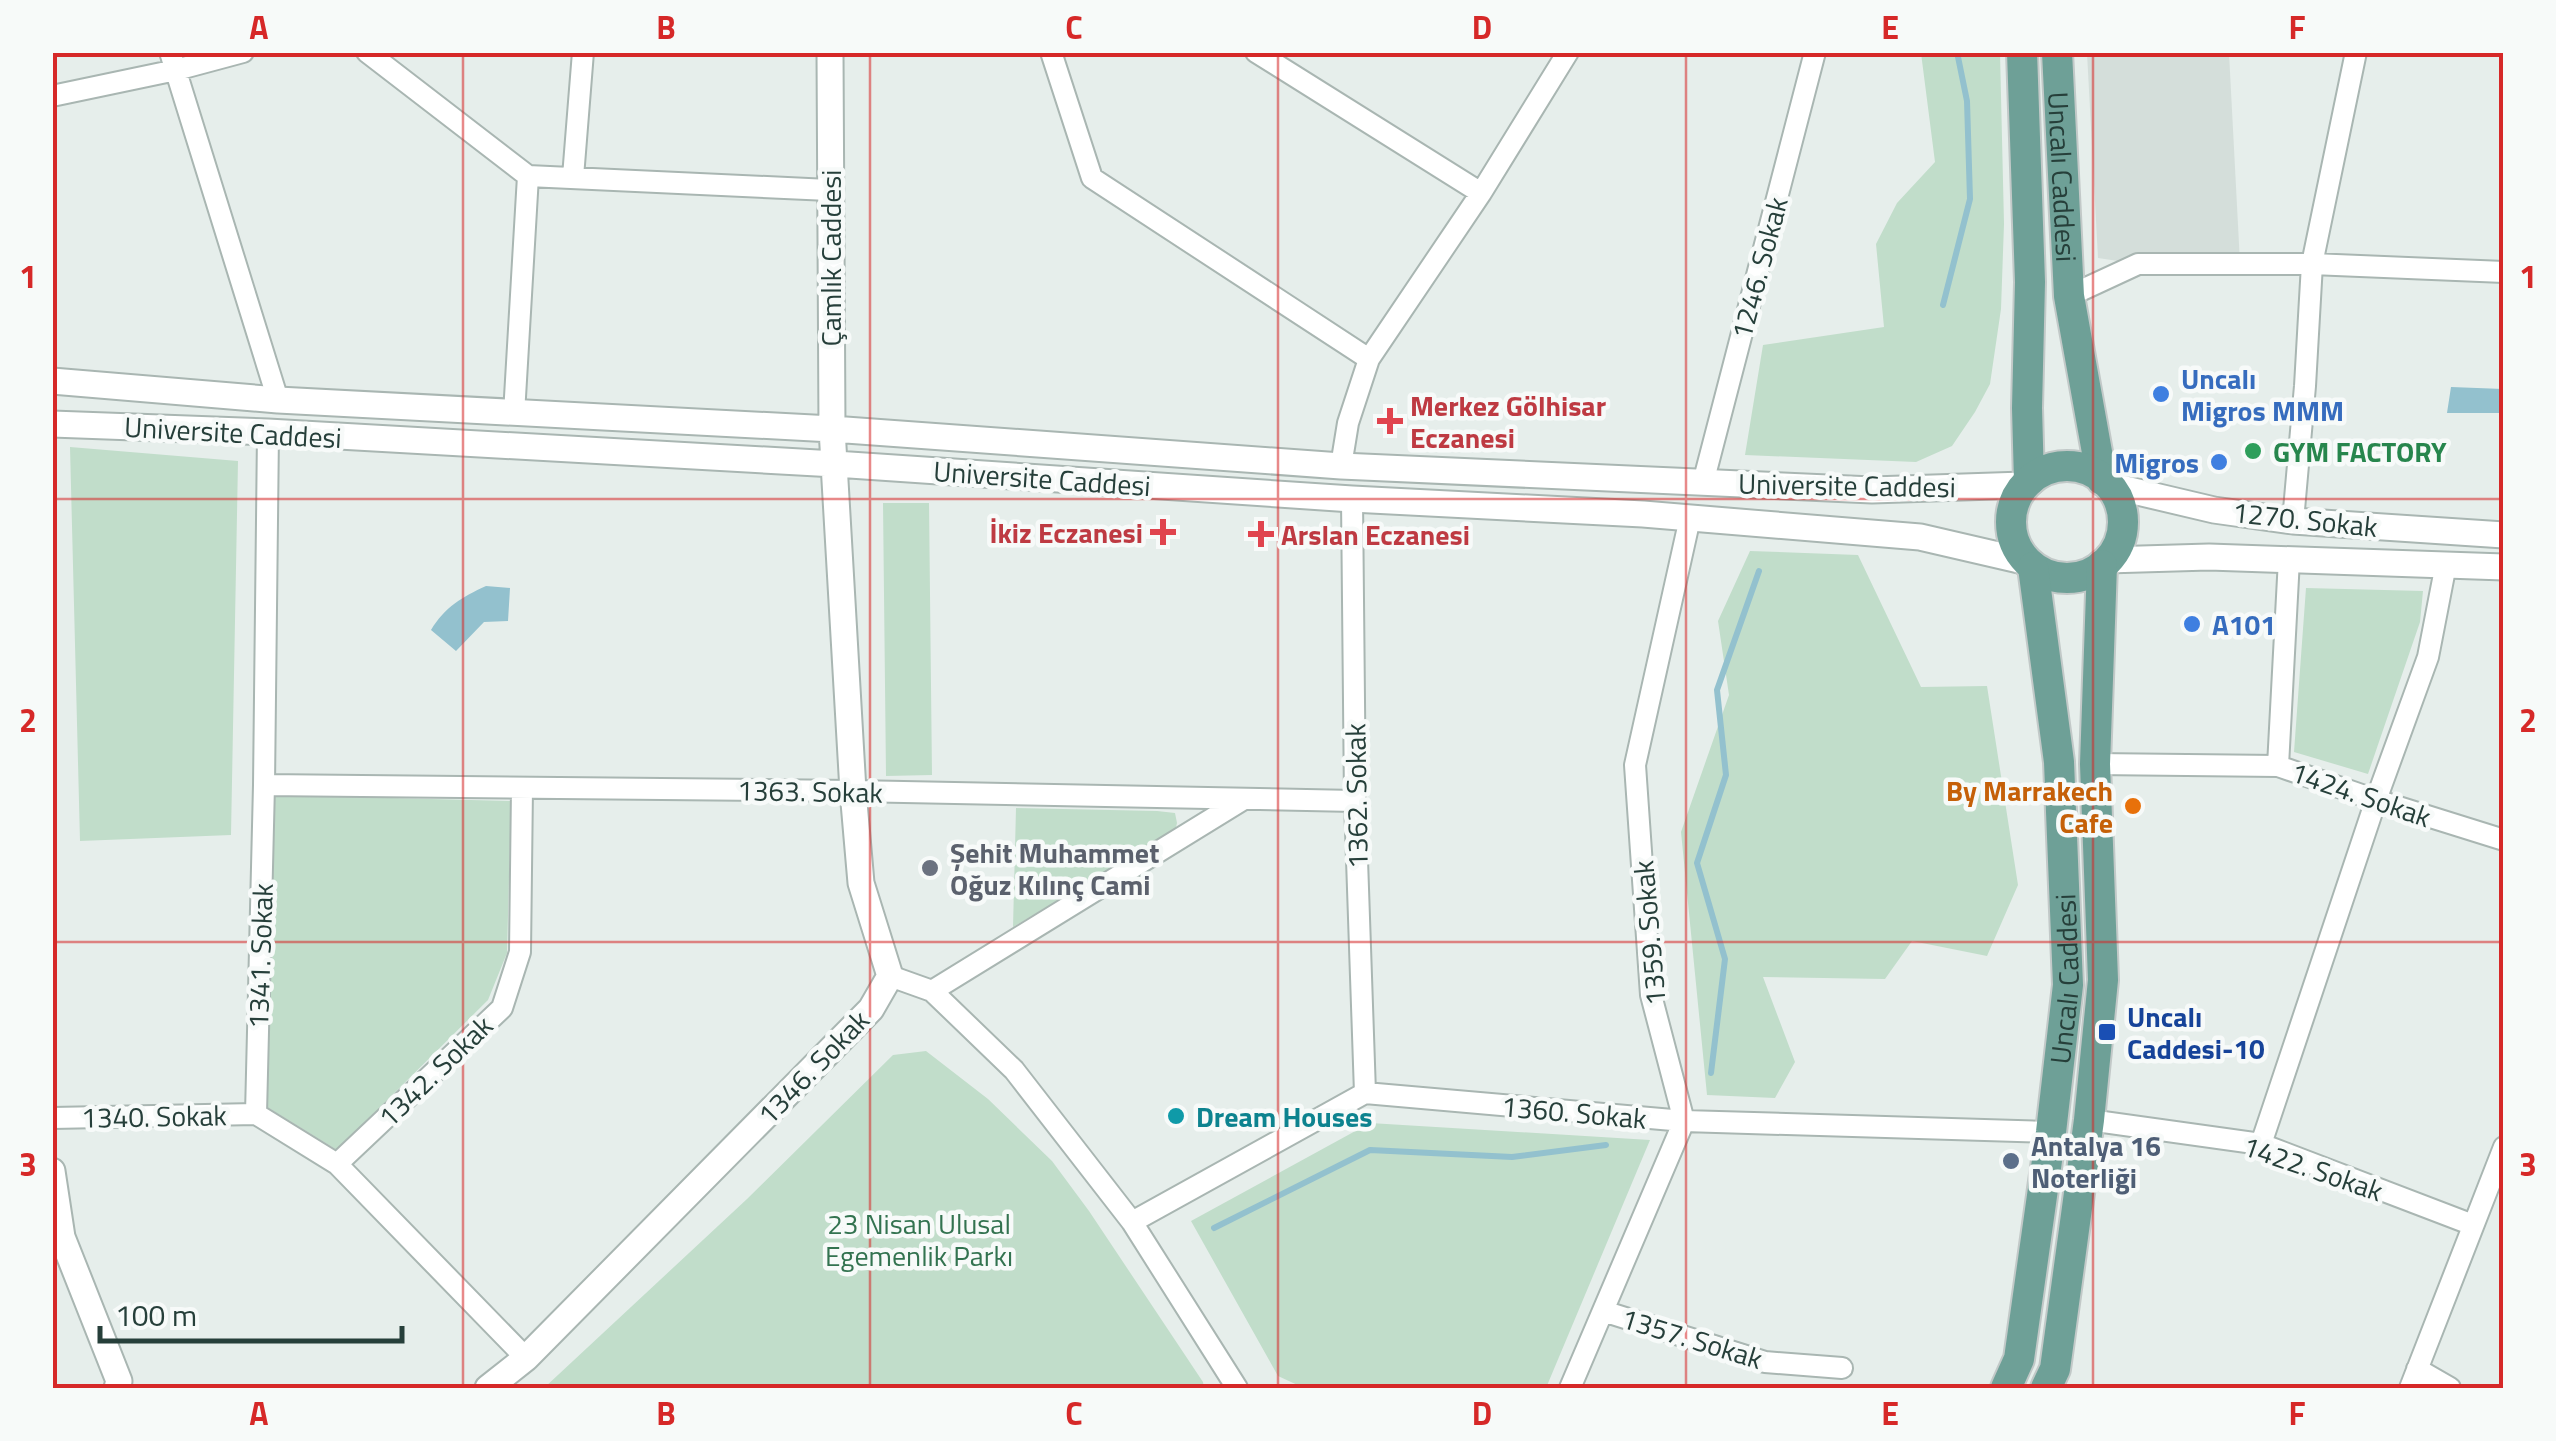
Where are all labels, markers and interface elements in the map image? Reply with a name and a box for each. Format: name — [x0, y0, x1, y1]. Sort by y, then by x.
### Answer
text: A — [249, 3, 269, 51]
text: B — [656, 3, 676, 51]
text: C — [1065, 3, 1083, 51]
text: D — [1472, 3, 1492, 51]
text: E — [1881, 3, 1899, 51]
text: F — [2289, 3, 2306, 51]
street label: Uncalı Caddesi — [2037, 91, 2089, 263]
street label: Çamlık Caddesi — [809, 169, 852, 347]
street label: 1246. Sokak — [1719, 192, 1799, 344]
text: 1 — [19, 252, 37, 300]
text: 1 — [2519, 252, 2537, 300]
place label: Uncalı Migros MMM — [2181, 357, 2344, 432]
marker: Uncalı Migros MMM — [2150, 383, 2172, 405]
place label: Merkez Gölhisar Eczanesi — [1410, 384, 1606, 459]
street label: Universite Caddesi — [123, 405, 343, 459]
marker: Merkez Gölhisar Eczanesi — [1379, 410, 1401, 432]
place label: GYM FACTORY — [2273, 430, 2447, 473]
marker: GYM FACTORY — [2242, 440, 2264, 462]
place label: Migros — [2114, 441, 2199, 484]
street label: Universite Caddesi — [932, 449, 1152, 507]
marker: Migros — [2208, 451, 2230, 473]
street label: Universite Caddesi — [1738, 462, 1956, 508]
street label: 1270. Sokak — [2230, 490, 2380, 548]
place label: İkiz Eczanesi — [989, 511, 1143, 554]
place label: Arslan Eczanesi — [1281, 513, 1470, 556]
marker: İkiz Eczanesi — [1152, 521, 1174, 543]
marker: Arslan Eczanesi — [1250, 523, 1272, 545]
place label: A101 — [2212, 603, 2276, 646]
marker: A101 — [2181, 613, 2203, 635]
text: 2 — [19, 696, 37, 744]
text: 2 — [2519, 696, 2537, 744]
street label: 1362. Sokak — [1333, 723, 1379, 869]
street label: 1424. Sokak — [2285, 750, 2437, 838]
street label: 1363. Sokak — [737, 768, 883, 814]
place label: By Marrakech Cafe — [1946, 769, 2113, 844]
marker: By Marrakech Cafe — [2122, 795, 2144, 817]
place label: Şehit Muhammet Oğuz Kılınç Cami — [950, 831, 1159, 906]
marker: Şehit Muhammet Oğuz Kılınç Cami — [919, 857, 941, 879]
street label: 1359. Sokak — [1621, 859, 1677, 1007]
street label: 1341. Sokak — [236, 882, 284, 1030]
street label: Uncalı Caddesi — [2038, 893, 2090, 1066]
place label: Uncalı Caddesi-10 — [2127, 995, 2265, 1070]
street label: 1346. Sokak — [747, 1000, 879, 1134]
street label: 1342. Sokak — [368, 1005, 502, 1137]
marker: Uncalı Caddesi-10 — [2096, 1021, 2118, 1043]
street label: 1360. Sokak — [1500, 1084, 1648, 1140]
street label: 1340. Sokak — [81, 1093, 227, 1139]
place label: Dream Houses — [1196, 1095, 1372, 1138]
marker: Dream Houses — [1165, 1105, 1187, 1127]
place label: Antalya 16 Noterliği — [2031, 1124, 2161, 1199]
street label: 1422. Sokak — [2237, 1124, 2389, 1212]
text: 3 — [19, 1140, 37, 1188]
text: 3 — [2519, 1140, 2537, 1188]
marker: Antalya 16 Noterliği — [2000, 1150, 2022, 1172]
park label: 23 Nisan Ulusal Egemenlik Parkı — [825, 1202, 1013, 1277]
scale bar — [100, 1281, 402, 1343]
text: 100 m — [115, 1292, 197, 1338]
street label: 1357. Sokak — [1616, 1296, 1768, 1380]
text: A — [249, 1389, 269, 1437]
text: B — [656, 1389, 676, 1437]
text: C — [1065, 1389, 1083, 1437]
text: D — [1472, 1389, 1492, 1437]
text: E — [1881, 1389, 1899, 1437]
text: F — [2289, 1389, 2306, 1437]

